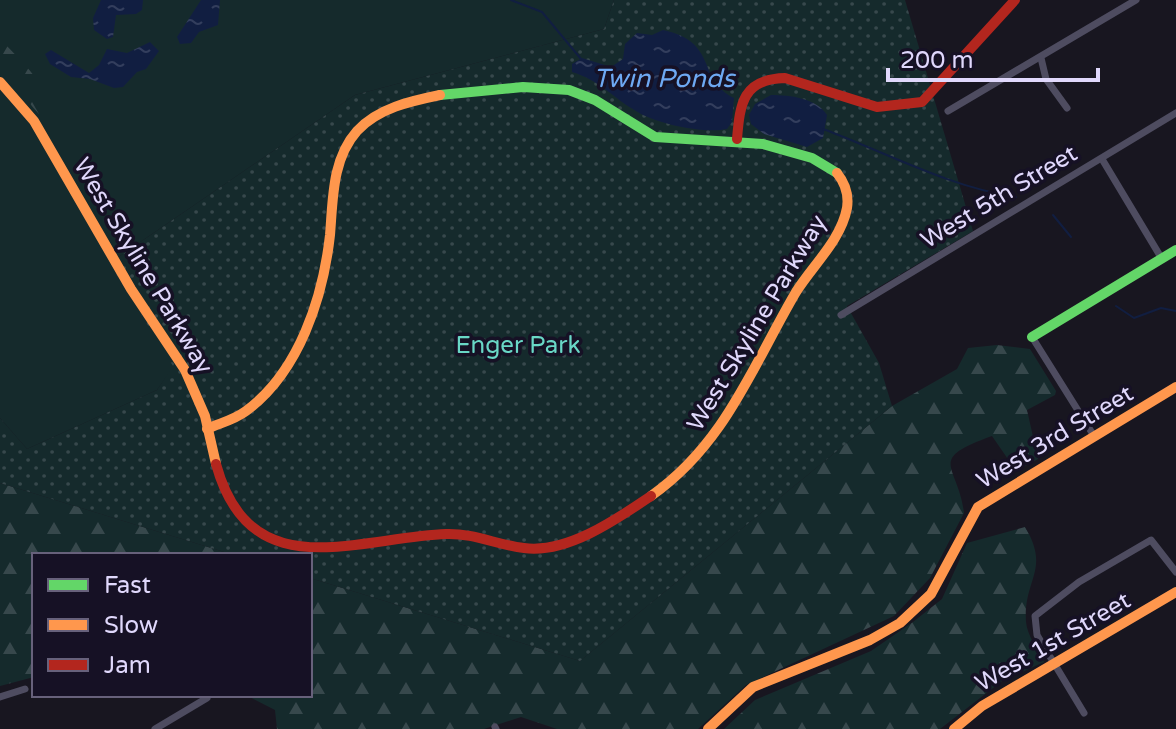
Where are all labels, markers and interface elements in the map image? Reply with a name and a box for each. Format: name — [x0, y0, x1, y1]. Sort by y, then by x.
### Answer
scale bar — [888, 32, 1098, 82]
text: 200 m — [900, 46, 974, 75]
water label: Twin Ponds — [593, 63, 736, 94]
street label: West 5th Street — [916, 139, 1082, 255]
street label: West Skyline Parkway — [67, 153, 219, 379]
street label: West Skyline Parkway — [681, 210, 833, 436]
park label: Enger Park — [455, 331, 581, 360]
street label: West 3rd Street — [971, 379, 1139, 495]
legend — [32, 553, 312, 697]
text: Fast — [104, 571, 151, 600]
street label: West 1st Street — [970, 586, 1136, 698]
text: Slow — [104, 611, 158, 640]
text: Jam — [104, 651, 151, 680]

